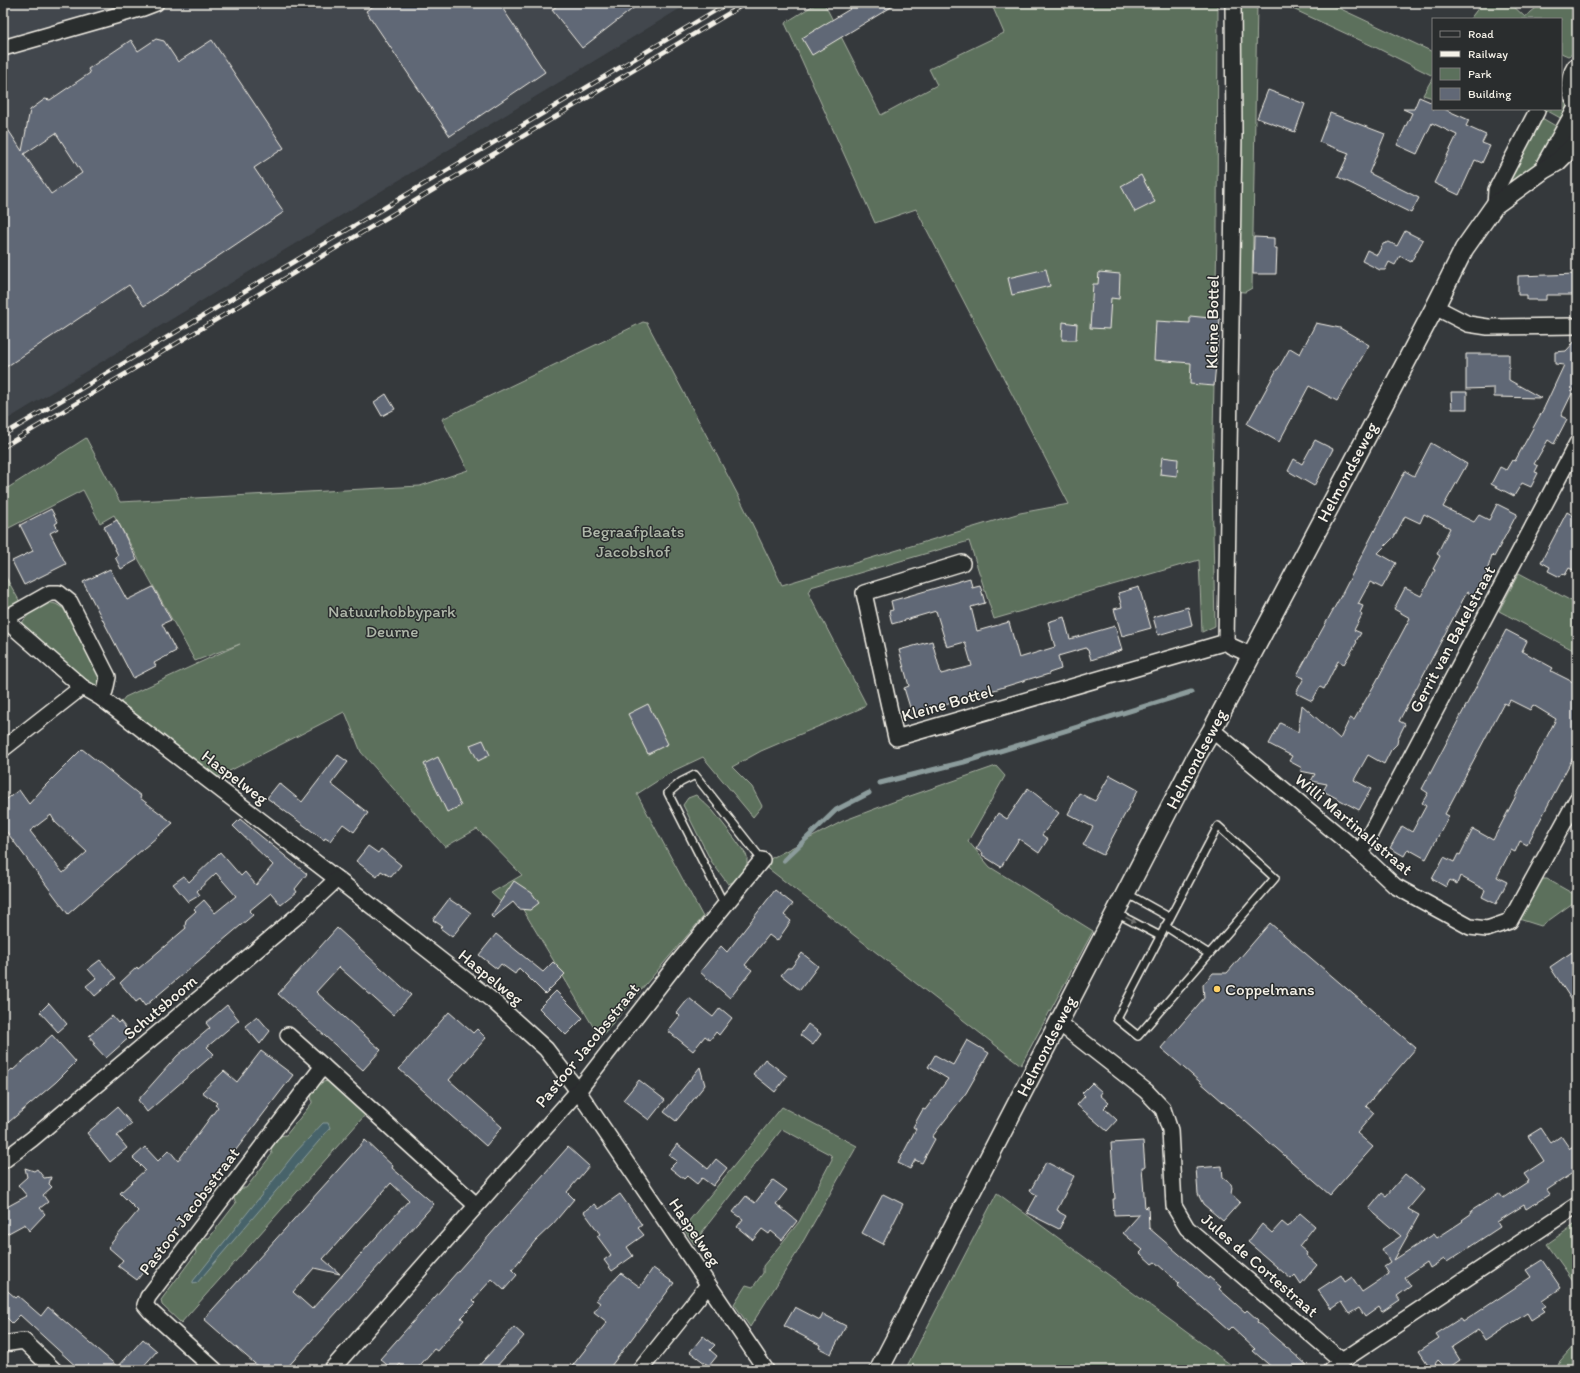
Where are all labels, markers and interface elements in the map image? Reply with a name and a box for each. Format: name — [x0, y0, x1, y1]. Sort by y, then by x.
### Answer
legend — [1432, 18, 1562, 110]
text: Road — [1468, 27, 1494, 41]
text: Railway — [1468, 47, 1508, 61]
text: Park — [1468, 67, 1492, 81]
text: Building — [1468, 87, 1512, 101]
street label: Kleine Bottel — [1201, 275, 1223, 369]
street label: Helmondseweg — [1312, 418, 1382, 525]
park label: Begraafplaats Jacobshof — [582, 521, 684, 561]
street label: Gerrit van Bakelstraat — [1405, 562, 1499, 716]
park label: Natuurhobbypark Deurne — [328, 601, 456, 641]
street label: Kleine Bottel — [899, 680, 995, 726]
street label: Helmondseweg — [1161, 705, 1231, 812]
street label: Haspelweg — [198, 746, 272, 809]
street label: Willi Martinalistraat — [1291, 769, 1417, 879]
one-way arrow — [1125, 917, 1136, 924]
street label: Haspelweg — [454, 945, 528, 1009]
street label: Schutsboom — [119, 970, 201, 1044]
street label: Pastoor Jacobsstraat — [531, 979, 643, 1111]
place label: Coppelmans — [1225, 979, 1315, 999]
marker: Coppelmans — [1212, 984, 1222, 994]
street label: Helmondseweg — [1012, 992, 1080, 1100]
street label: Pastoor Jacobsstraat — [135, 1143, 243, 1279]
street label: Haspelweg — [665, 1194, 725, 1270]
street label: Jules de Cortestraat — [1197, 1209, 1323, 1321]

